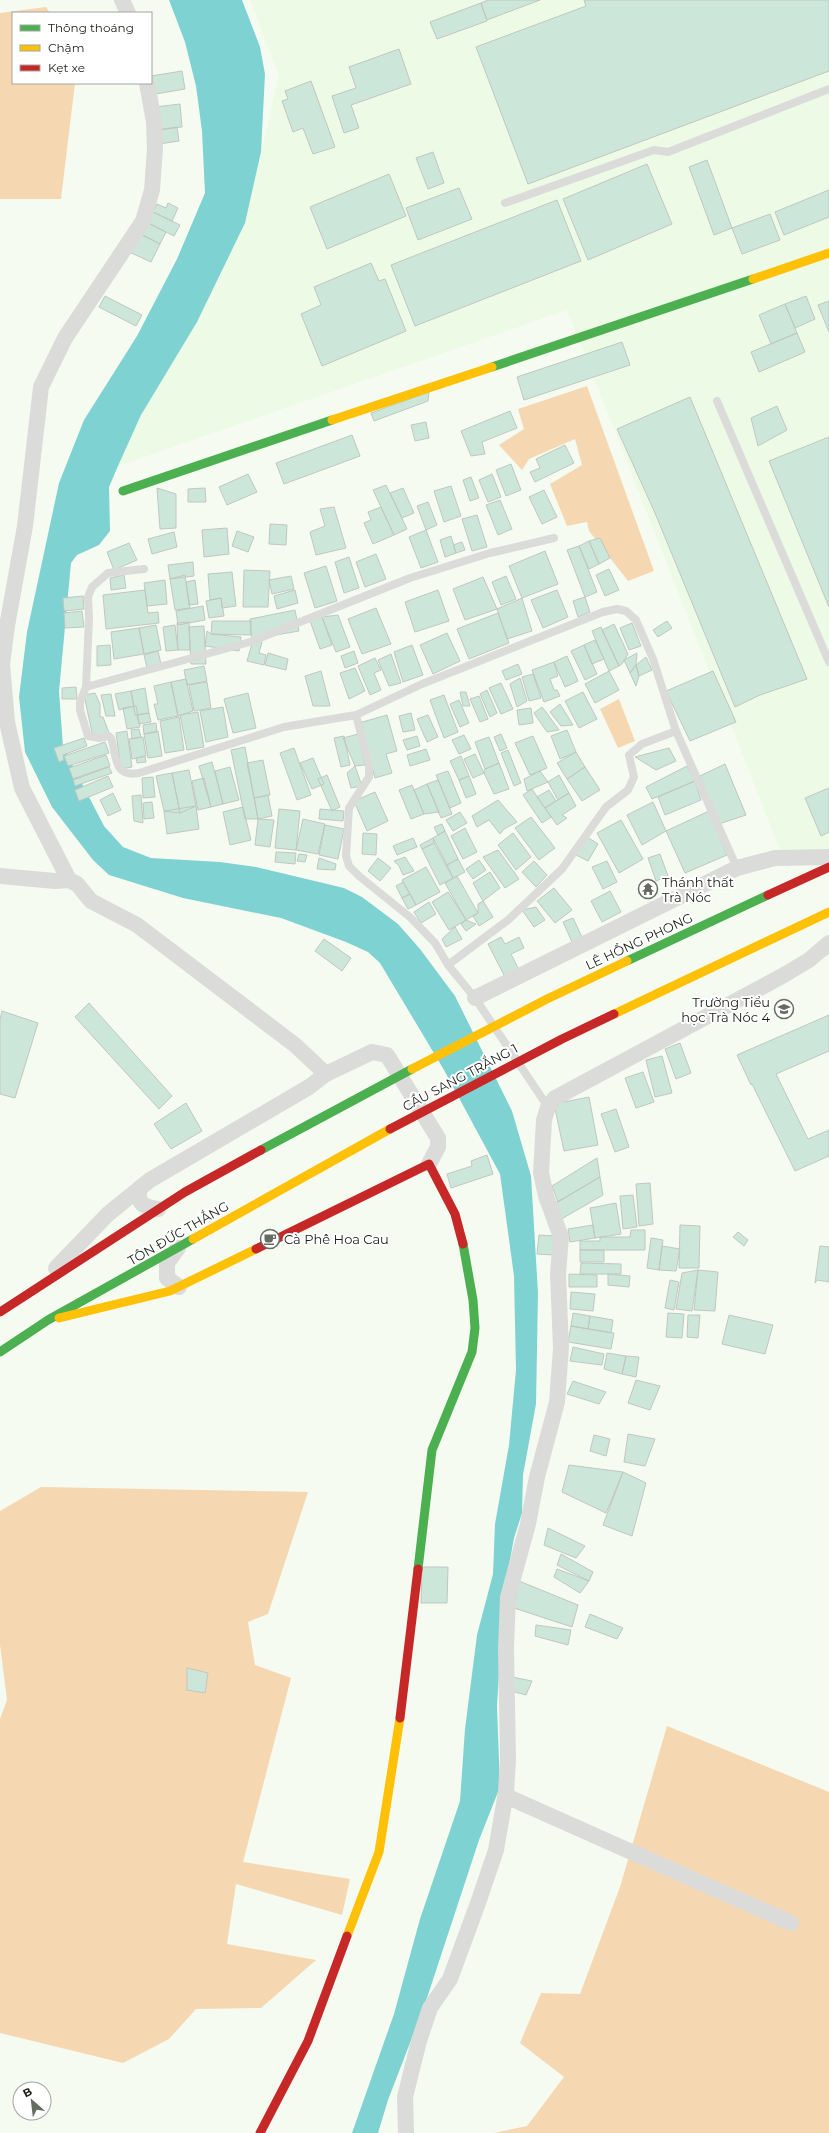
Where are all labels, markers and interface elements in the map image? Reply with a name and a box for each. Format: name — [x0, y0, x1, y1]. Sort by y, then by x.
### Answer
legend — [12, 12, 152, 84]
text: Thông thoáng — [48, 20, 134, 35]
text: Chậm — [48, 40, 84, 55]
text: Kẹt xe — [48, 60, 85, 75]
place label: Thánh thất Trà Nóc — [662, 874, 734, 905]
temple icon: Thánh thất Trà Nóc — [637, 878, 659, 900]
street label: LÊ HỒNG PHONG — [583, 909, 695, 973]
place label: Trường Tiểu học Trà Nóc 4 — [681, 994, 770, 1025]
school or university icon: Trường Tiểu học Trà Nóc 4 — [773, 998, 795, 1020]
street label: CẦU SANG TRẮNG 1 — [400, 1040, 520, 1114]
street label: TÔN ĐỨC THẮNG — [125, 1198, 231, 1268]
cafe icon: Cà Phê Hoa Cau — [259, 1228, 281, 1250]
place label: Cà Phê Hoa Cau — [284, 1231, 389, 1247]
north arrow — [12, 2081, 52, 2121]
text: B — [20, 2084, 34, 2100]

